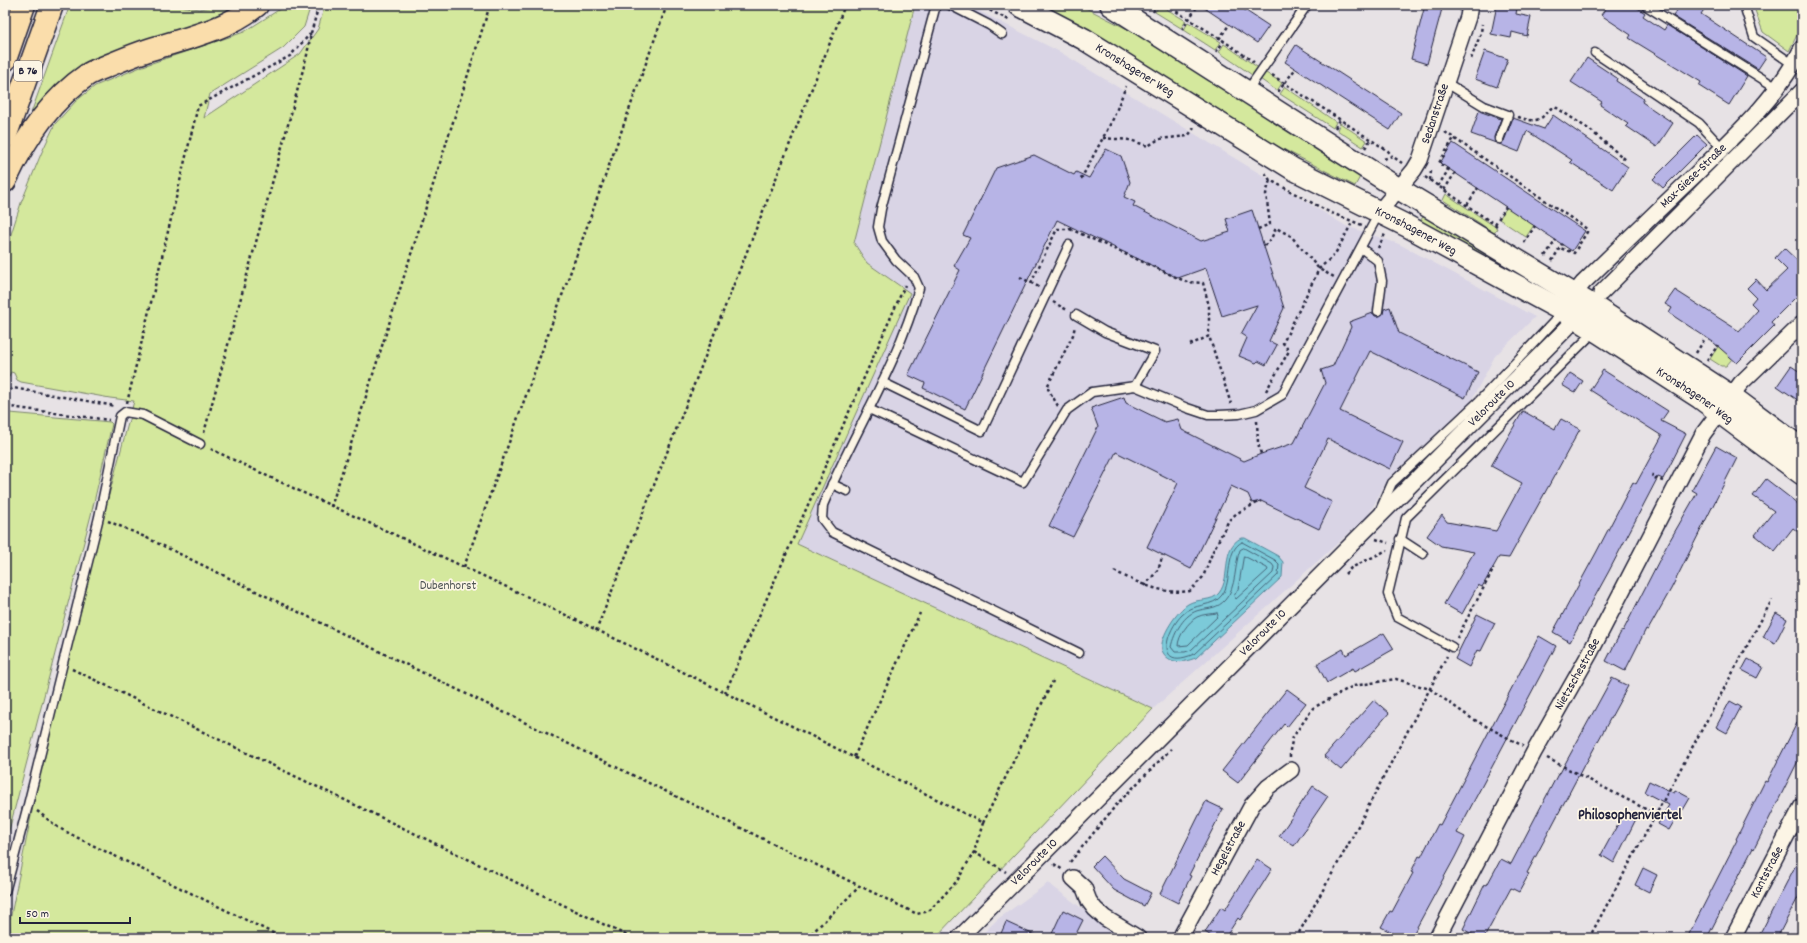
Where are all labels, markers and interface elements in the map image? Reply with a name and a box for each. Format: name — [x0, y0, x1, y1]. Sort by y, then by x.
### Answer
street label: Kronshagener Weg — [1091, 39, 1178, 103]
road number: B 76 — [14, 61, 42, 81]
street label: Sedanstraße — [1416, 81, 1455, 147]
street label: Max-Giese-Straße — [1656, 139, 1732, 213]
street label: Kronshagener Weg — [1371, 202, 1460, 261]
street label: Kronshagener Weg — [1652, 362, 1737, 429]
street label: Veloroute 10 — [1464, 375, 1520, 431]
park label: Dubenhorst — [420, 577, 476, 596]
street label: Veloroute 10 — [1235, 605, 1291, 661]
street label: Nietzschestraße — [1550, 635, 1606, 714]
district label: Philosophenviertel — [1578, 805, 1682, 827]
street label: Hegelstraße — [1206, 817, 1251, 879]
street label: Veloroute 10 — [1006, 834, 1063, 890]
street label: Kantstraße — [1746, 843, 1789, 902]
scale bar — [20, 899, 130, 925]
text: 50 m — [26, 906, 49, 923]

